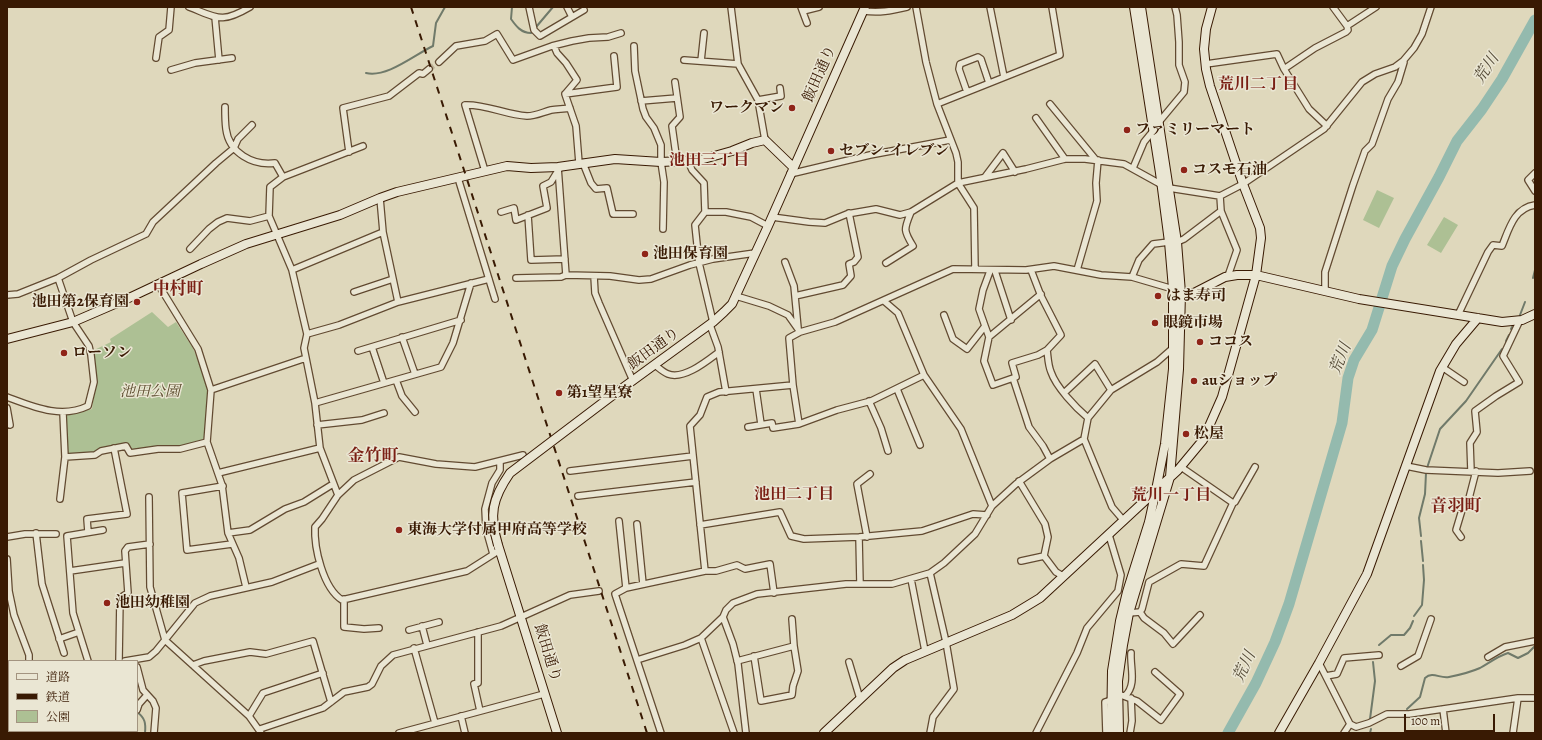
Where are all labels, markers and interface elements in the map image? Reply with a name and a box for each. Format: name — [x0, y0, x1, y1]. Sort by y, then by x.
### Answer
street label: 飯田通り — [800, 43, 840, 105]
water label: 荒川 — [1470, 50, 1504, 88]
district label: 荒川二丁目 — [1218, 75, 1298, 95]
place label: ワークマン — [709, 99, 784, 117]
marker: ワークマン — [787, 103, 797, 113]
place label: ファミリーマート — [1135, 121, 1255, 139]
marker: ファミリーマート — [1122, 125, 1132, 135]
place label: セブン-イレブン — [839, 142, 949, 160]
marker: セブン-イレブン — [826, 146, 836, 156]
district label: 池田三丁目 — [669, 151, 749, 171]
place label: コスモ石油 — [1192, 161, 1267, 179]
marker: コスモ石油 — [1179, 165, 1189, 175]
place label: 池田保育園 — [653, 245, 728, 263]
marker: 池田保育園 — [640, 249, 650, 259]
district label: 中村町 — [153, 280, 203, 300]
place label: はま寿司 — [1166, 287, 1226, 305]
marker: はま寿司 — [1153, 291, 1163, 301]
place label: 池田第2保育園 — [32, 293, 129, 311]
marker: 池田第2保育園 — [132, 297, 142, 307]
place label: 眼鏡市場 — [1163, 314, 1223, 332]
marker: 眼鏡市場 — [1150, 318, 1160, 328]
street label: 飯田通り — [624, 324, 684, 374]
place label: ココス — [1208, 333, 1253, 351]
marker: ココス — [1195, 337, 1205, 347]
water label: 荒川 — [1326, 341, 1356, 377]
place label: ローソン — [72, 344, 132, 362]
marker: ローソン — [59, 348, 69, 358]
place label: auショップ — [1202, 372, 1277, 390]
marker: auショップ — [1189, 376, 1199, 386]
park label: 池田公園 — [120, 383, 180, 401]
place label: 第1望星寮 — [567, 384, 632, 402]
marker: 第1望星寮 — [554, 388, 564, 398]
place label: 松屋 — [1194, 425, 1224, 443]
marker: 松屋 — [1181, 429, 1191, 439]
district label: 金竹町 — [348, 447, 398, 467]
district label: 池田二丁目 — [754, 485, 834, 505]
district label: 荒川一丁目 — [1131, 486, 1211, 506]
district label: 音羽町 — [1431, 497, 1481, 517]
place label: 東海大学付属甲府高等学校 — [407, 521, 587, 539]
marker: 東海大学付属甲府高等学校 — [394, 525, 404, 535]
place label: 池田幼稚園 — [115, 594, 190, 612]
marker: 池田幼稚園 — [102, 598, 112, 608]
street label: 飯田通り — [530, 622, 564, 684]
water label: 荒川 — [1230, 648, 1260, 686]
legend — [8, 660, 138, 732]
text: 道路 — [46, 669, 70, 685]
text: 鉄道 — [46, 689, 70, 705]
scale bar — [1406, 706, 1497, 732]
text: 公園 — [46, 709, 70, 725]
text: 100 m — [1411, 713, 1440, 729]

